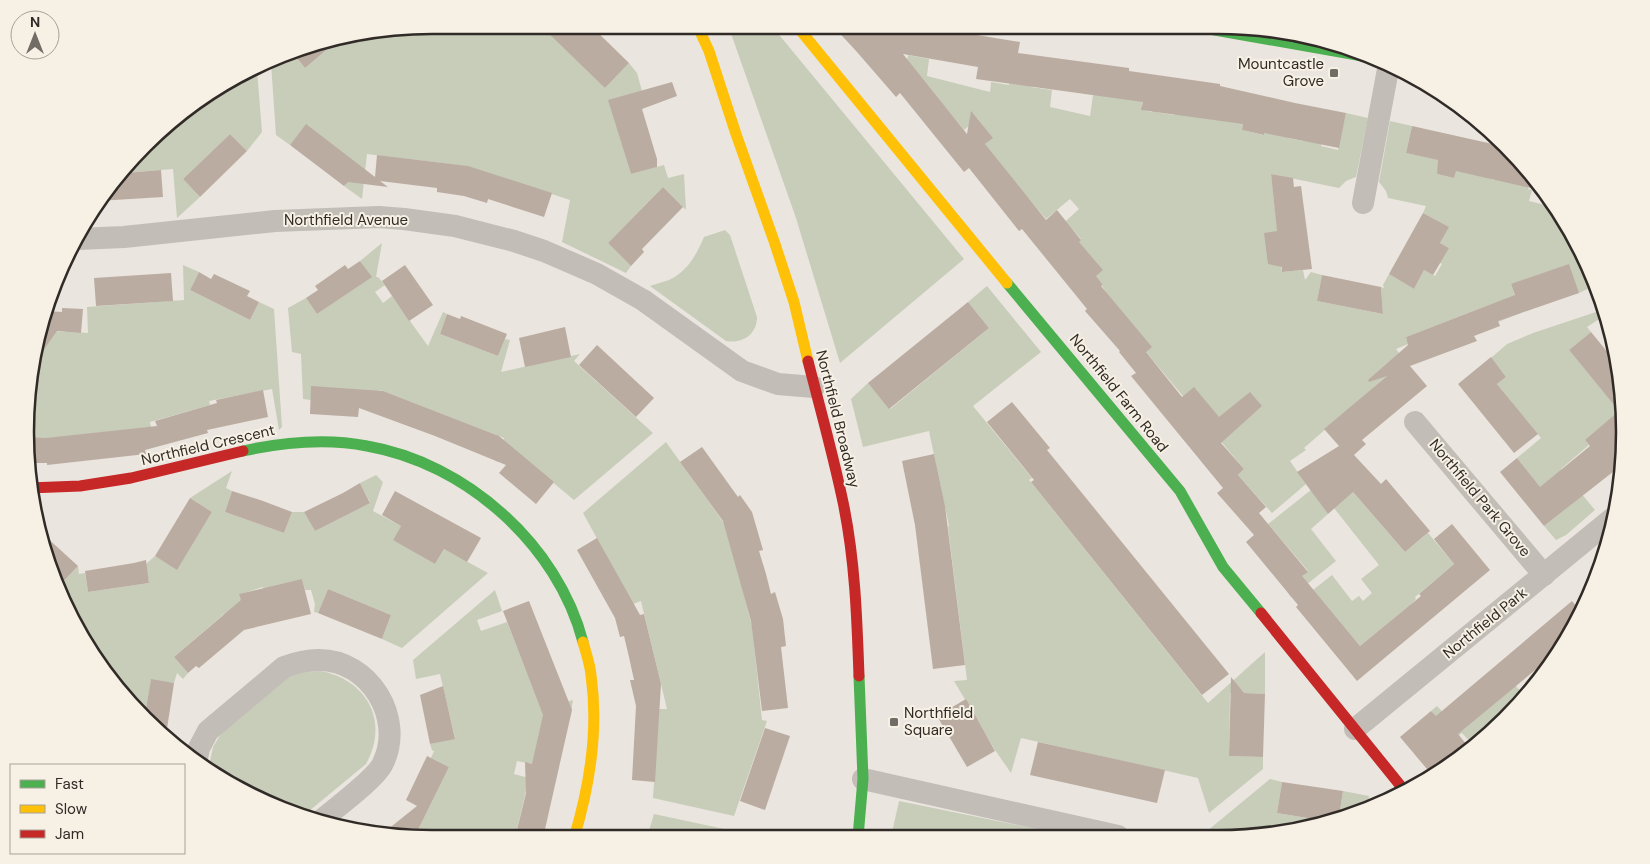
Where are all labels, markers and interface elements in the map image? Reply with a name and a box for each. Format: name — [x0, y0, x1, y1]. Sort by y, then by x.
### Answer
north arrow — [10, 10, 60, 60]
text: N — [30, 13, 40, 31]
place label: Mountcastle Grove — [1238, 54, 1324, 91]
marker: Mountcastle Grove — [1328, 67, 1340, 79]
street label: Northfield Avenue — [284, 210, 408, 230]
street label: Northfield Farm Road — [1065, 330, 1173, 456]
street label: Northfield Broadway — [811, 348, 865, 491]
street label: Northfield Crescent — [139, 420, 277, 470]
street label: Northfield Park Grove — [1425, 435, 1535, 561]
street label: Northfield Park — [1439, 583, 1532, 663]
place label: Northfield Square — [904, 703, 973, 740]
marker: Northfield Square — [888, 716, 900, 728]
legend — [10, 764, 185, 854]
text: Fast — [55, 774, 84, 794]
text: Slow — [55, 799, 88, 819]
text: Jam — [55, 824, 84, 844]

